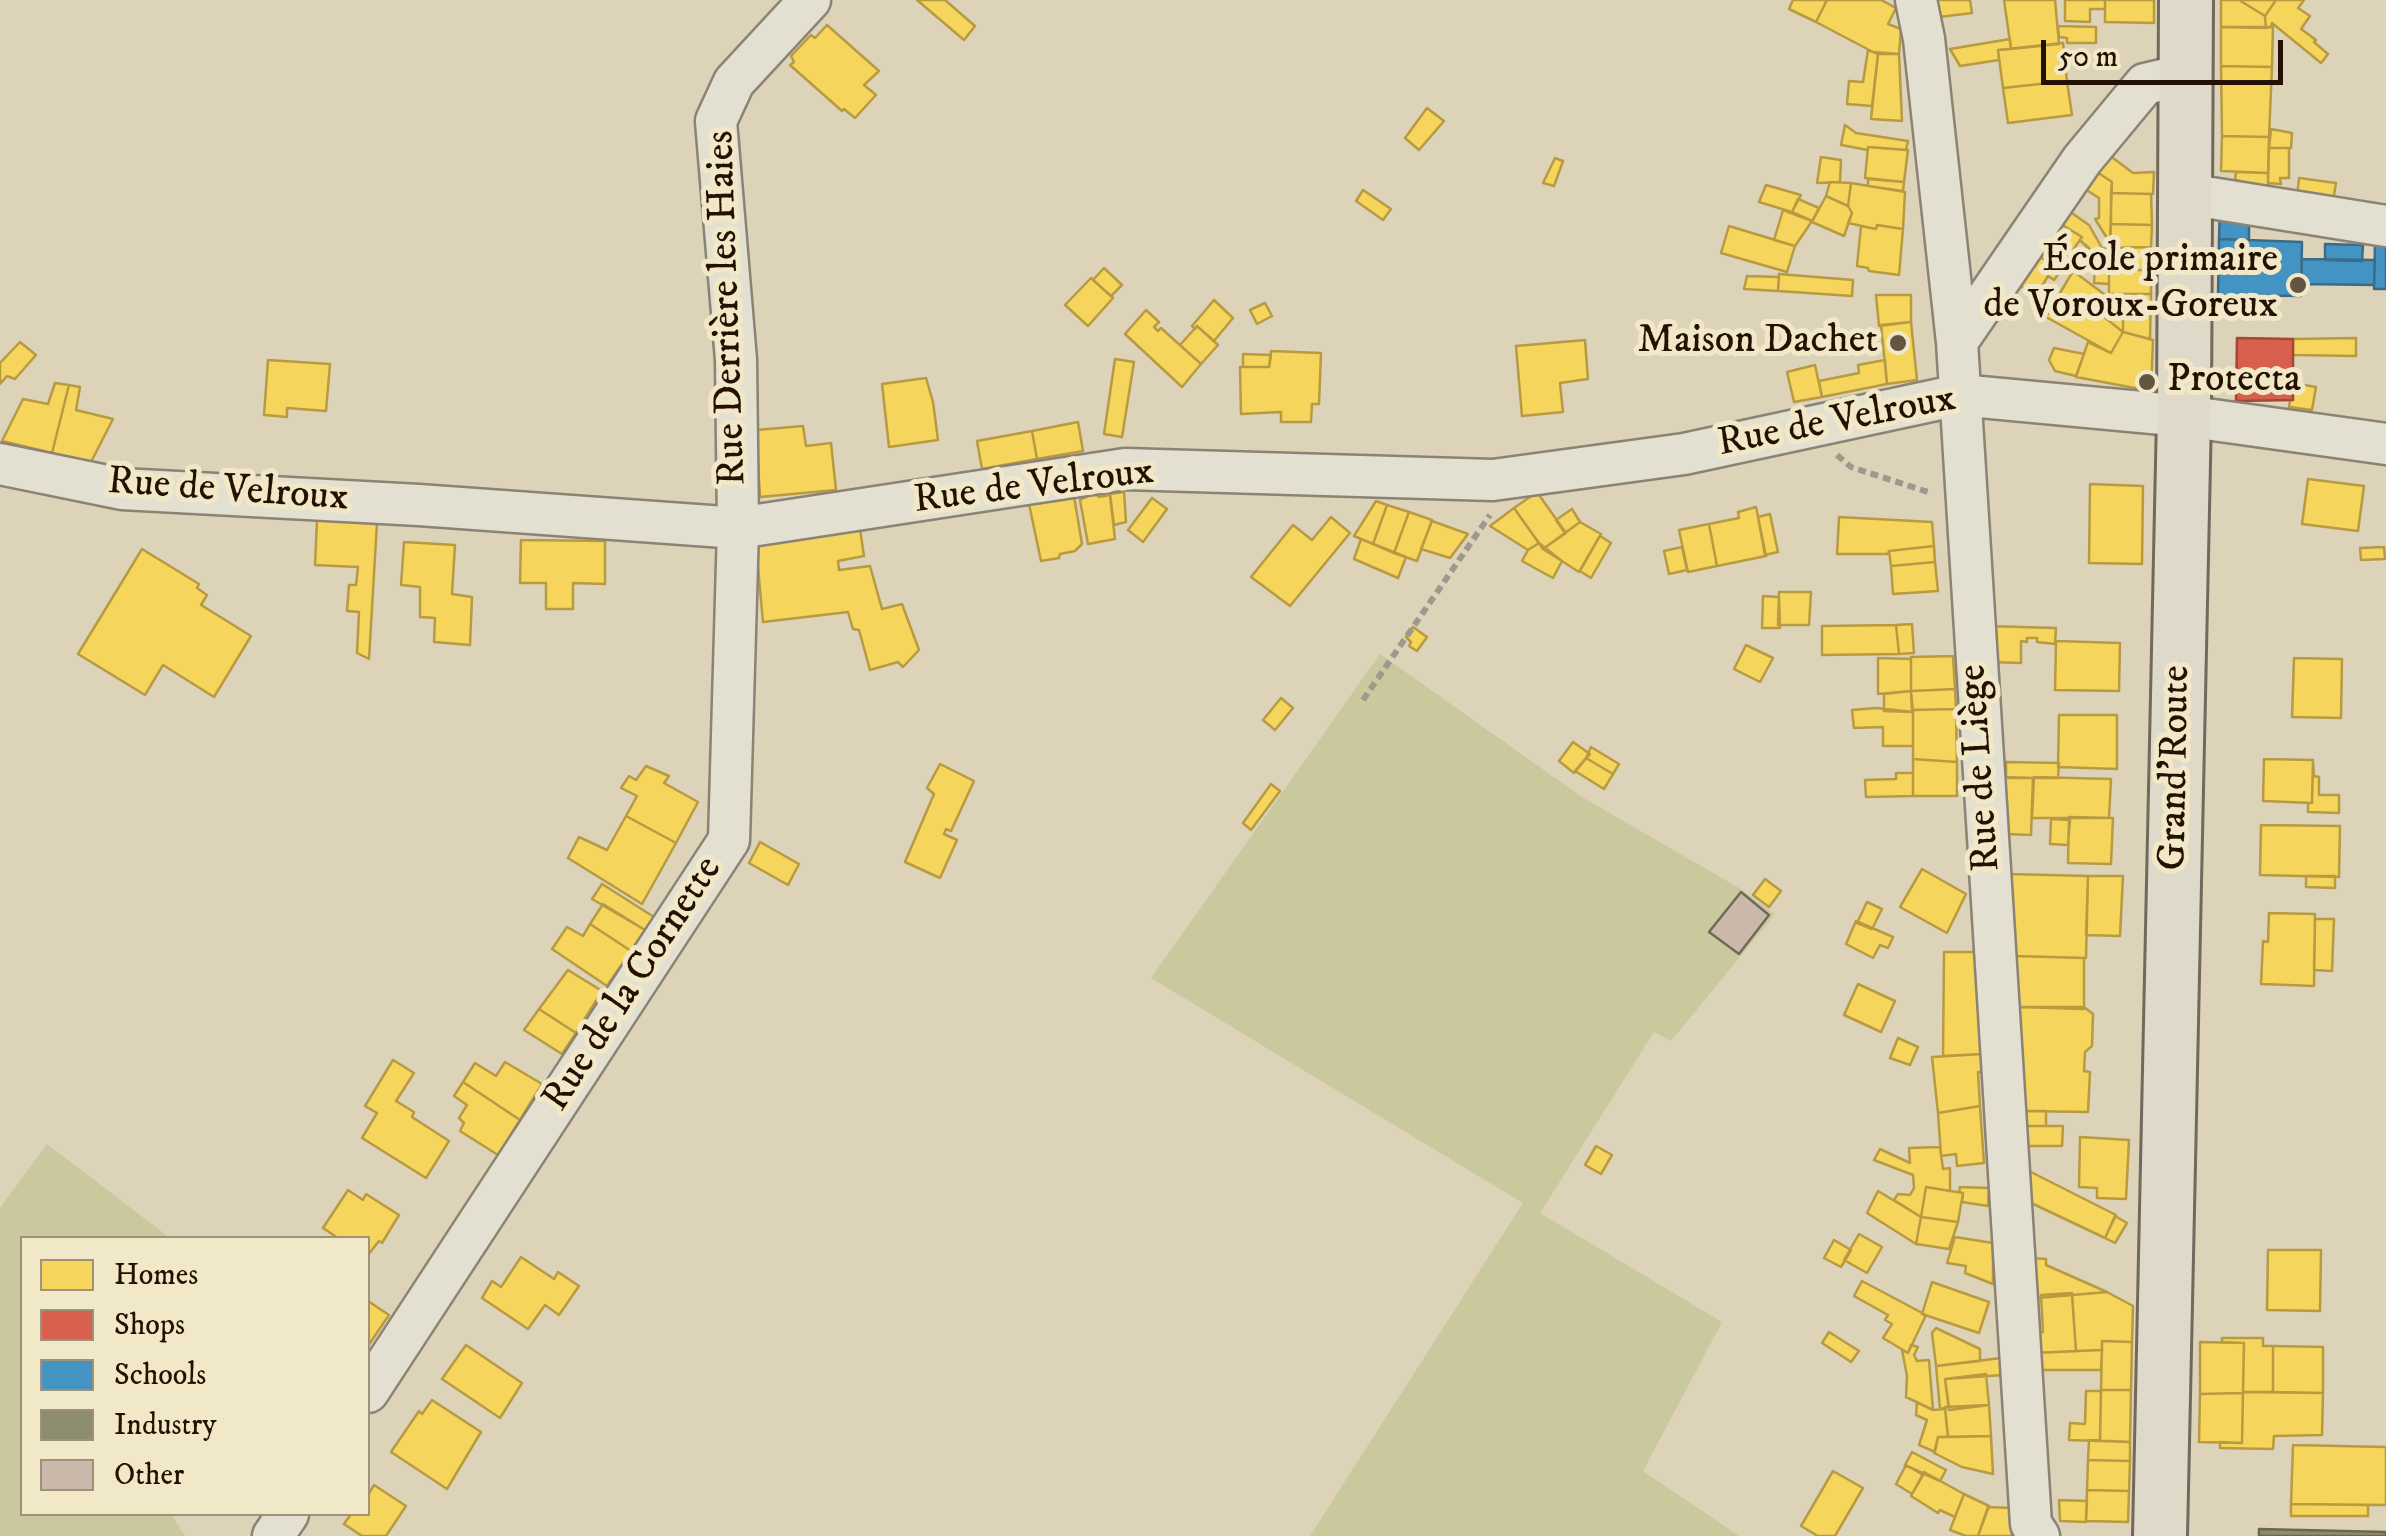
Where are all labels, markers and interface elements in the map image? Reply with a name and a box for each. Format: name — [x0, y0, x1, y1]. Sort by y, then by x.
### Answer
scale bar — [2046, 20, 2288, 82]
text: 50 m — [2058, 39, 2118, 76]
street label: Rue Derrière les Haies — [699, 130, 759, 486]
place label: École primaire de Voroux-Goreux — [1983, 238, 2278, 332]
marker: École primaire de Voroux-Goreux — [2287, 274, 2309, 296]
place label: Maison Dachet — [1638, 319, 1878, 367]
marker: Maison Dachet — [1887, 332, 1909, 354]
place label: Protecta — [2167, 358, 2301, 406]
marker: Protecta — [2136, 371, 2158, 393]
street label: Rue de Velroux — [1714, 376, 1960, 470]
street label: Rue de Velroux — [911, 449, 1157, 527]
street label: Rue de Velroux — [106, 460, 350, 524]
street label: Rue de Liège — [1951, 663, 2013, 873]
street label: Grand'Route — [2151, 665, 2203, 871]
street label: Rue de la Cornette — [534, 849, 734, 1121]
legend — [20, 1236, 370, 1516]
text: Homes — [114, 1257, 198, 1294]
text: Shops — [114, 1307, 185, 1344]
text: Schools — [114, 1357, 206, 1394]
text: Industry — [114, 1407, 216, 1444]
text: Other — [114, 1457, 184, 1494]

